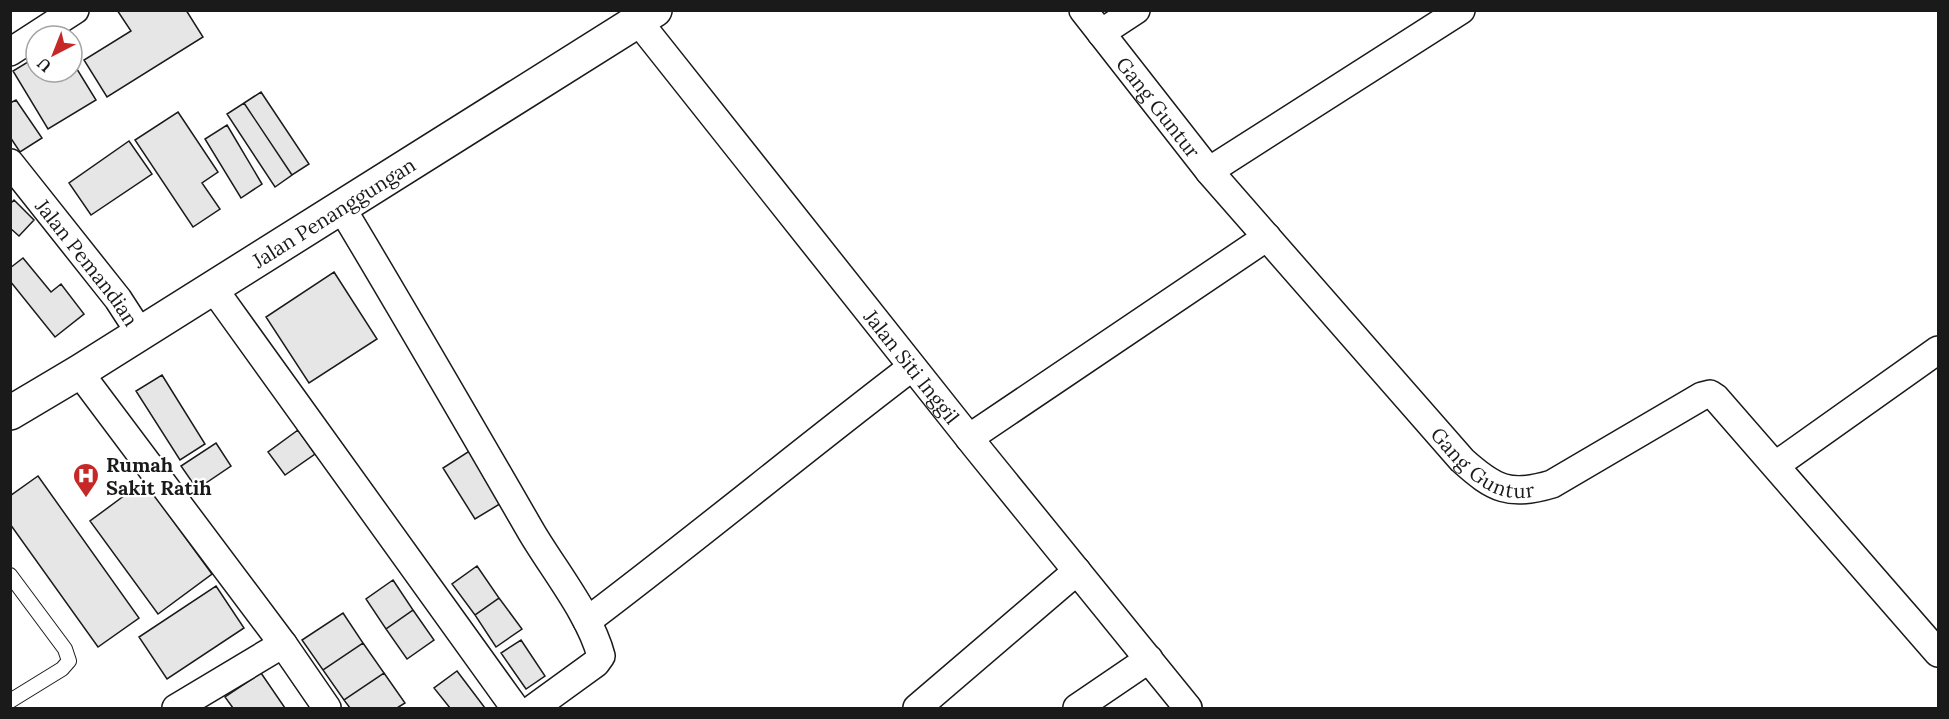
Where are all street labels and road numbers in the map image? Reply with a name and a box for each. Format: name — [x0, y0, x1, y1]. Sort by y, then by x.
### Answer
street label: Gang Guntur — [1112, 51, 1206, 163]
street label: Jalan Penanggungan — [247, 151, 420, 273]
street label: Jalan Pemandian — [30, 193, 144, 330]
street label: Jalan Siti Inggil — [859, 303, 965, 429]
street label: Gang Guntur — [1426, 421, 1536, 503]

